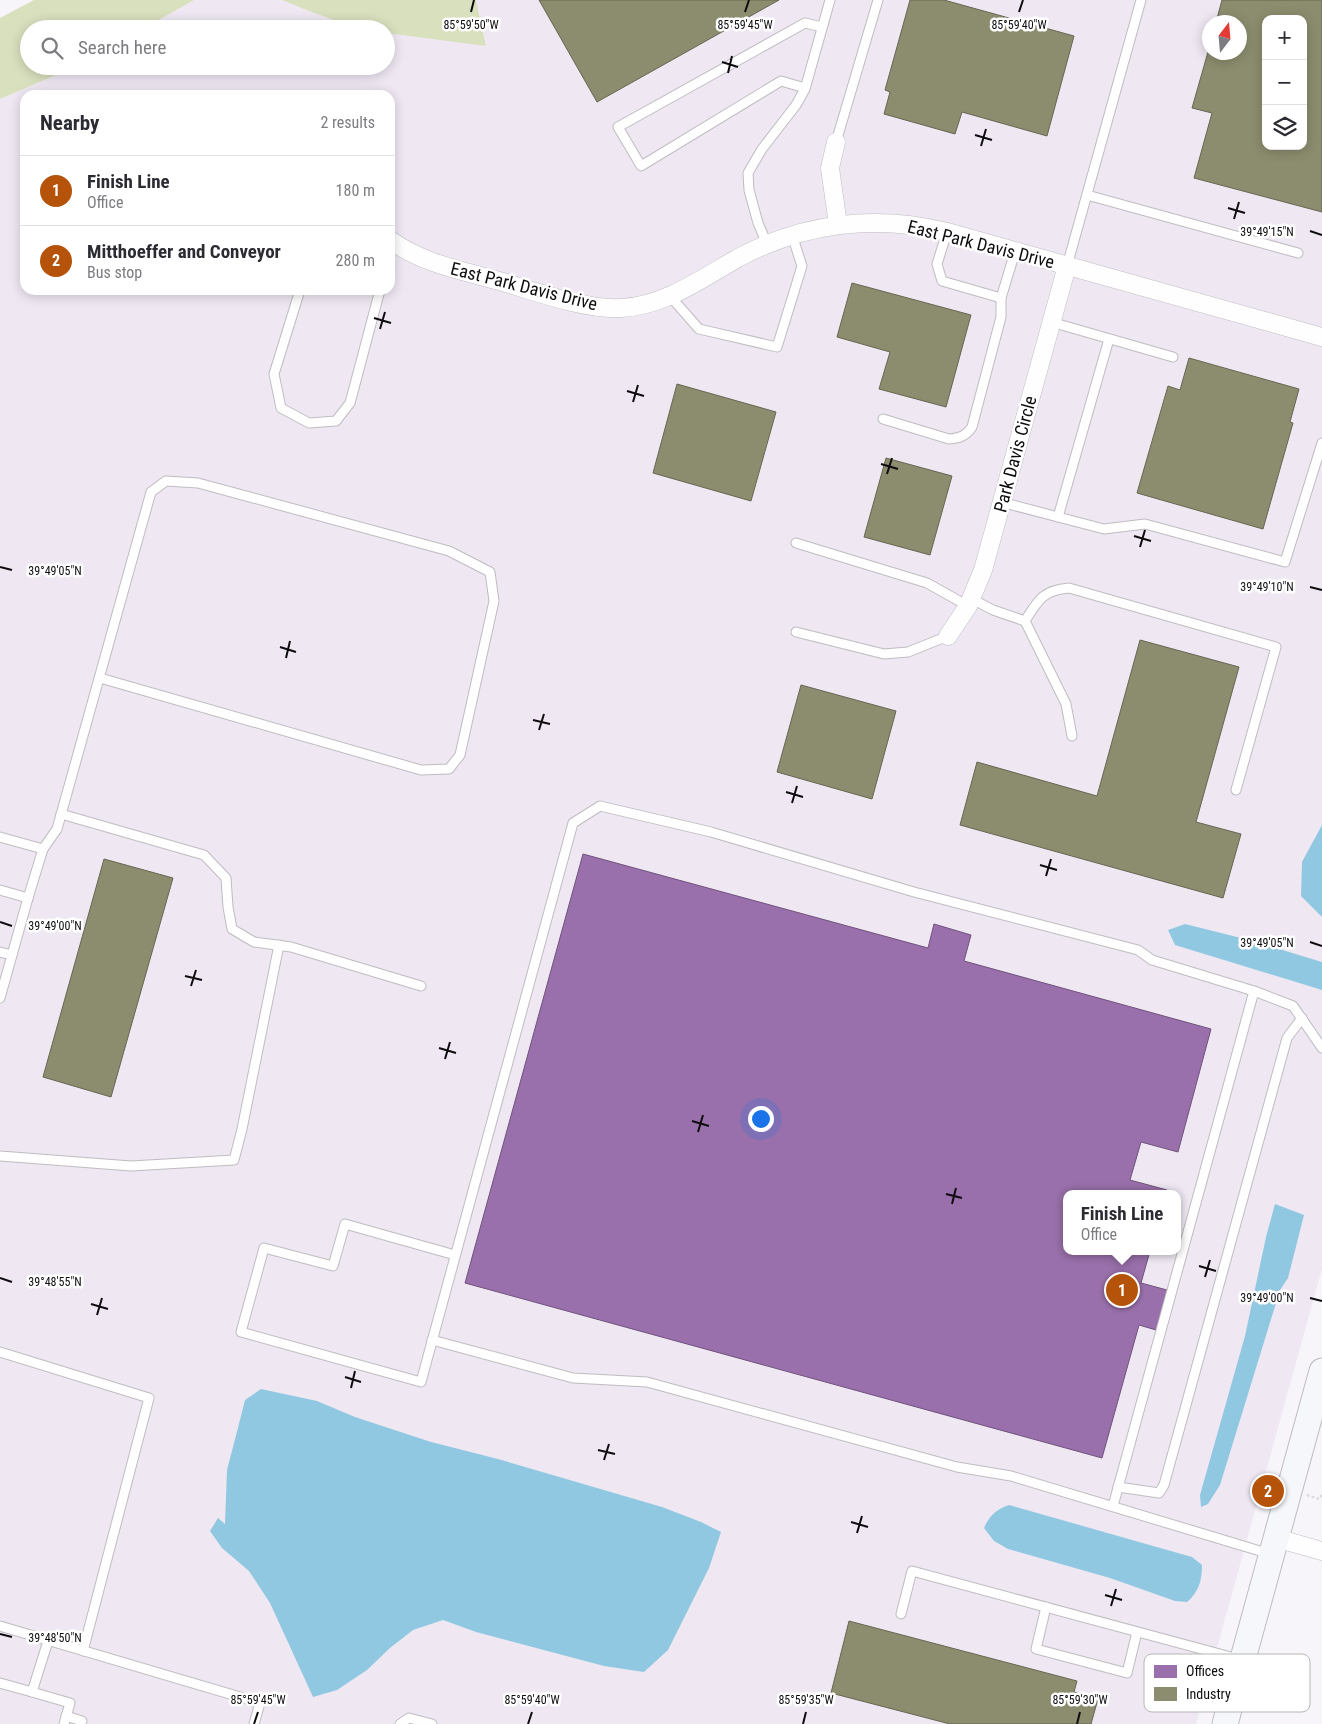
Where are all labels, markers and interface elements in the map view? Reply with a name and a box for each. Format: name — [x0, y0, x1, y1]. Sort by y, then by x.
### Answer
north arrow — [1202, 15, 1247, 60]
map controls — [1262, 15, 1307, 150]
button: + — [1262, 15, 1307, 60]
text: 85°59'50"W — [443, 18, 499, 32]
text: 85°59'45"W — [717, 18, 773, 32]
text: 85°59'40"W — [991, 18, 1047, 32]
search box — [20, 20, 395, 75]
icon: search — [38, 34, 66, 62]
text: Search here — [78, 36, 166, 59]
button: − — [1262, 60, 1307, 105]
button: layers — [1262, 105, 1307, 150]
text: Nearby — [40, 111, 99, 135]
text: 2 results — [320, 113, 375, 132]
text: Finish Line — [87, 170, 170, 193]
text: 1 — [52, 181, 60, 200]
text: 180 m — [336, 181, 375, 200]
text: Office — [87, 193, 123, 212]
street label: East Park Davis Drive — [906, 216, 1056, 272]
text: 39°49'15"N — [1240, 225, 1294, 239]
text: Mitthoeffer and Conveyor — [87, 240, 281, 263]
text: 2 — [52, 251, 60, 270]
text: 280 m — [336, 251, 375, 270]
street label: East Park Davis Drive — [449, 258, 599, 314]
text: Bus stop — [87, 263, 142, 282]
street label: Park Davis Circle — [989, 393, 1041, 515]
text: 39°49'05"N — [28, 564, 82, 578]
text: 39°49'10"N — [1240, 580, 1294, 594]
text: 39°49'00"N — [28, 919, 82, 933]
text: 39°49'05"N — [1240, 936, 1294, 950]
your location — [748, 1106, 774, 1132]
popup — [1063, 1190, 1181, 1255]
text: Finish Line — [1081, 1202, 1163, 1225]
text: Office — [1081, 1225, 1117, 1244]
pin: 1 — [1106, 1271, 1138, 1309]
text: 39°48'55"N — [28, 1275, 82, 1289]
text: 39°49'00"N — [1240, 1291, 1294, 1305]
pin: 2 — [1252, 1472, 1284, 1510]
text: 39°48'50"N — [28, 1631, 82, 1645]
legend — [1144, 1654, 1310, 1712]
text: Offices — [1186, 1663, 1224, 1679]
text: Industry — [1186, 1686, 1231, 1702]
text: 85°59'45"W — [230, 1693, 286, 1707]
text: 85°59'40"W — [504, 1693, 560, 1707]
text: 85°59'35"W — [778, 1693, 834, 1707]
text: 85°59'30"W — [1052, 1693, 1108, 1707]

